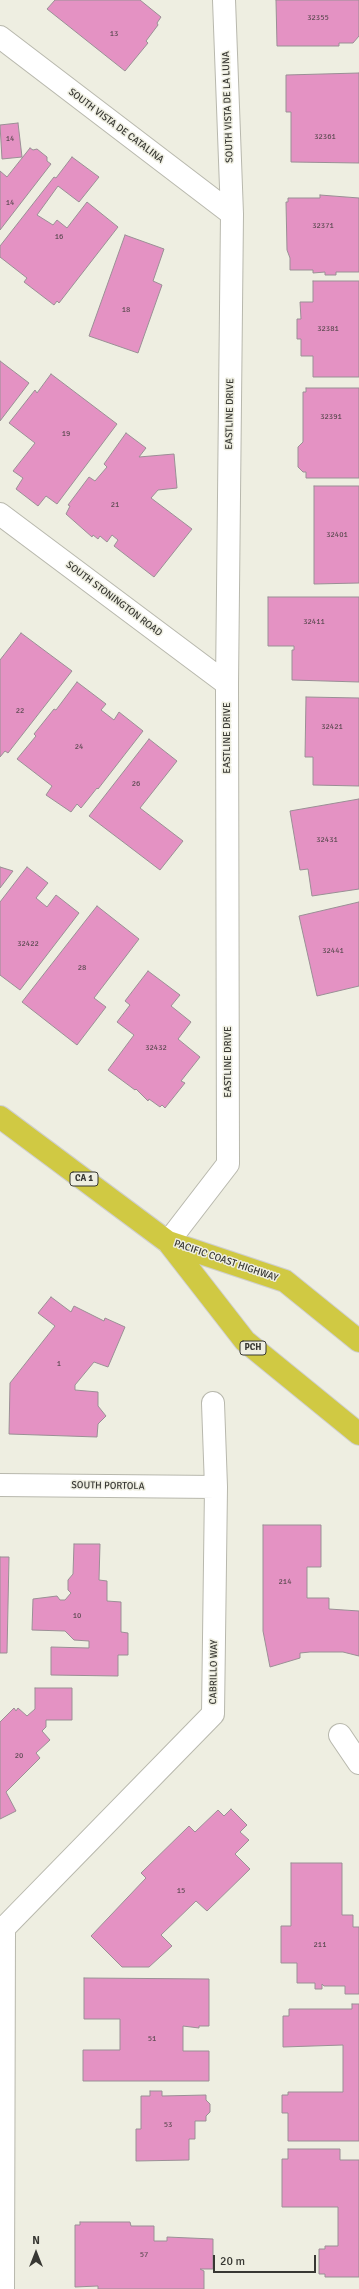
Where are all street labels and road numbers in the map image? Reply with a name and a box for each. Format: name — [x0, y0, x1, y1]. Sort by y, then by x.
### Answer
street label: SOUTH VISTA DE LA LUNA — [220, 51, 236, 163]
street label: SOUTH VISTA DE CATALINA — [66, 86, 166, 166]
street label: EASTLINE DRIVE — [223, 378, 237, 450]
street label: SOUTH STONINGTON ROAD — [64, 559, 164, 639]
street label: EASTLINE DRIVE — [221, 702, 233, 774]
street label: EASTLINE DRIVE — [222, 1026, 234, 1098]
road number: CA 1 — [70, 1172, 98, 1186]
street label: PACIFIC COAST HIGHWAY — [172, 1238, 280, 1284]
road number: PCH — [240, 1341, 266, 1355]
street label: SOUTH PORTOLA — [71, 1479, 145, 1493]
street label: CABRILLO WAY — [207, 1639, 221, 1705]

